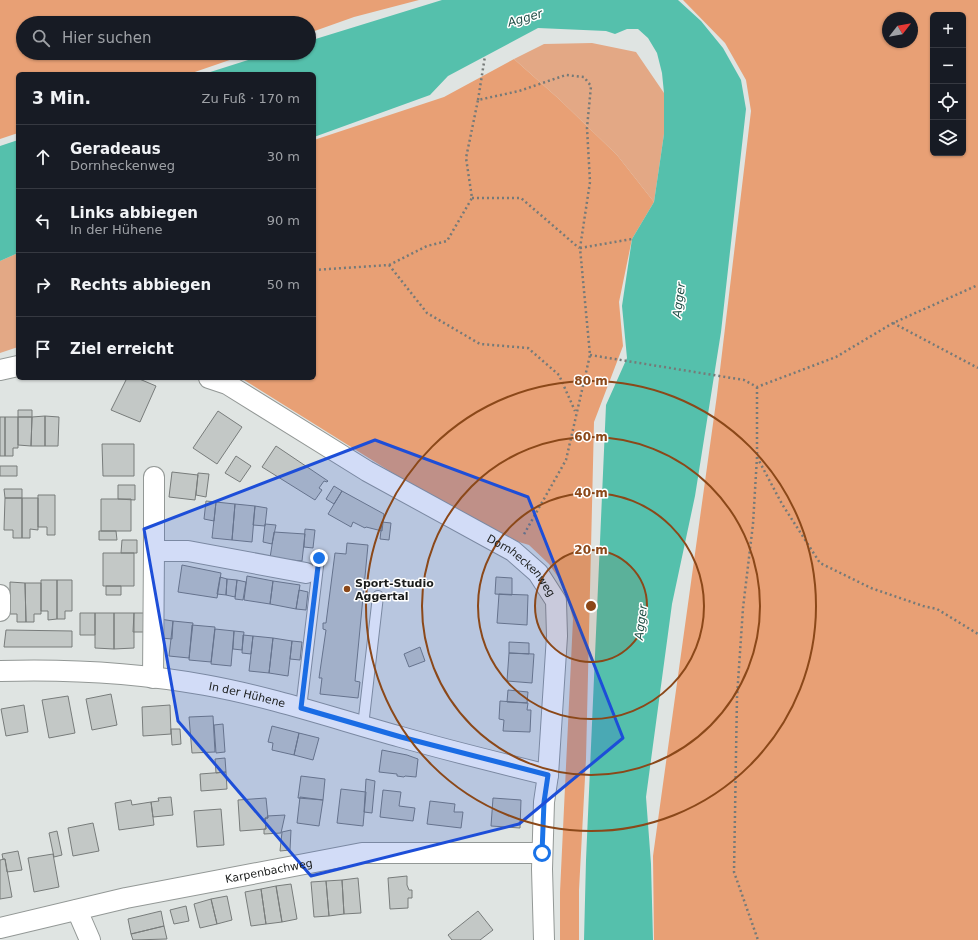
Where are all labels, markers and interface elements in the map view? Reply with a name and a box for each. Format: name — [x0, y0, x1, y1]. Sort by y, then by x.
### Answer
water label: Agger — [505, 6, 545, 30]
north arrow — [882, 12, 918, 48]
map controls — [930, 12, 966, 156]
button: + — [930, 12, 966, 48]
search box — [16, 16, 316, 60]
icon: search — [30, 27, 52, 49]
text: Hier suchen — [62, 29, 151, 47]
button: − — [930, 48, 966, 84]
button: locate — [930, 84, 966, 120]
text: 3 Min. — [32, 88, 91, 108]
text: Zu Fuß · 170 m — [202, 91, 300, 106]
button: layers — [930, 120, 966, 156]
text: Geradeaus — [70, 140, 161, 158]
icon: ahead — [32, 146, 54, 168]
text: 30 m — [267, 149, 300, 164]
text: Dornheckenweg — [70, 158, 175, 173]
text: Links abbiegen — [70, 204, 198, 222]
icon: left — [32, 210, 54, 232]
text: 90 m — [267, 213, 300, 228]
text: In der Hühene — [70, 222, 162, 237]
icon: right — [32, 274, 54, 296]
text: Rechts abbiegen — [70, 276, 211, 294]
text: 50 m — [267, 277, 300, 292]
water label: Agger — [670, 280, 688, 320]
icon: arrive — [32, 338, 54, 360]
text: Ziel erreicht — [70, 340, 174, 358]
text: 80 m — [574, 374, 608, 388]
text: 60 m — [574, 430, 608, 444]
text: 40 m — [574, 486, 608, 500]
street label: Dornheckenweg — [485, 531, 558, 599]
text: 20 m — [574, 543, 608, 557]
route end — [310, 549, 328, 567]
place label: Sport-Studio Aggertal — [355, 577, 434, 603]
marker: Sport-Studio Aggertal — [342, 584, 352, 594]
centre of rings — [584, 599, 598, 613]
water label: Agger — [632, 602, 650, 642]
street label: In der Hühene — [208, 679, 287, 710]
route start — [533, 844, 551, 862]
street label: Karpenbachweg — [224, 856, 314, 885]

